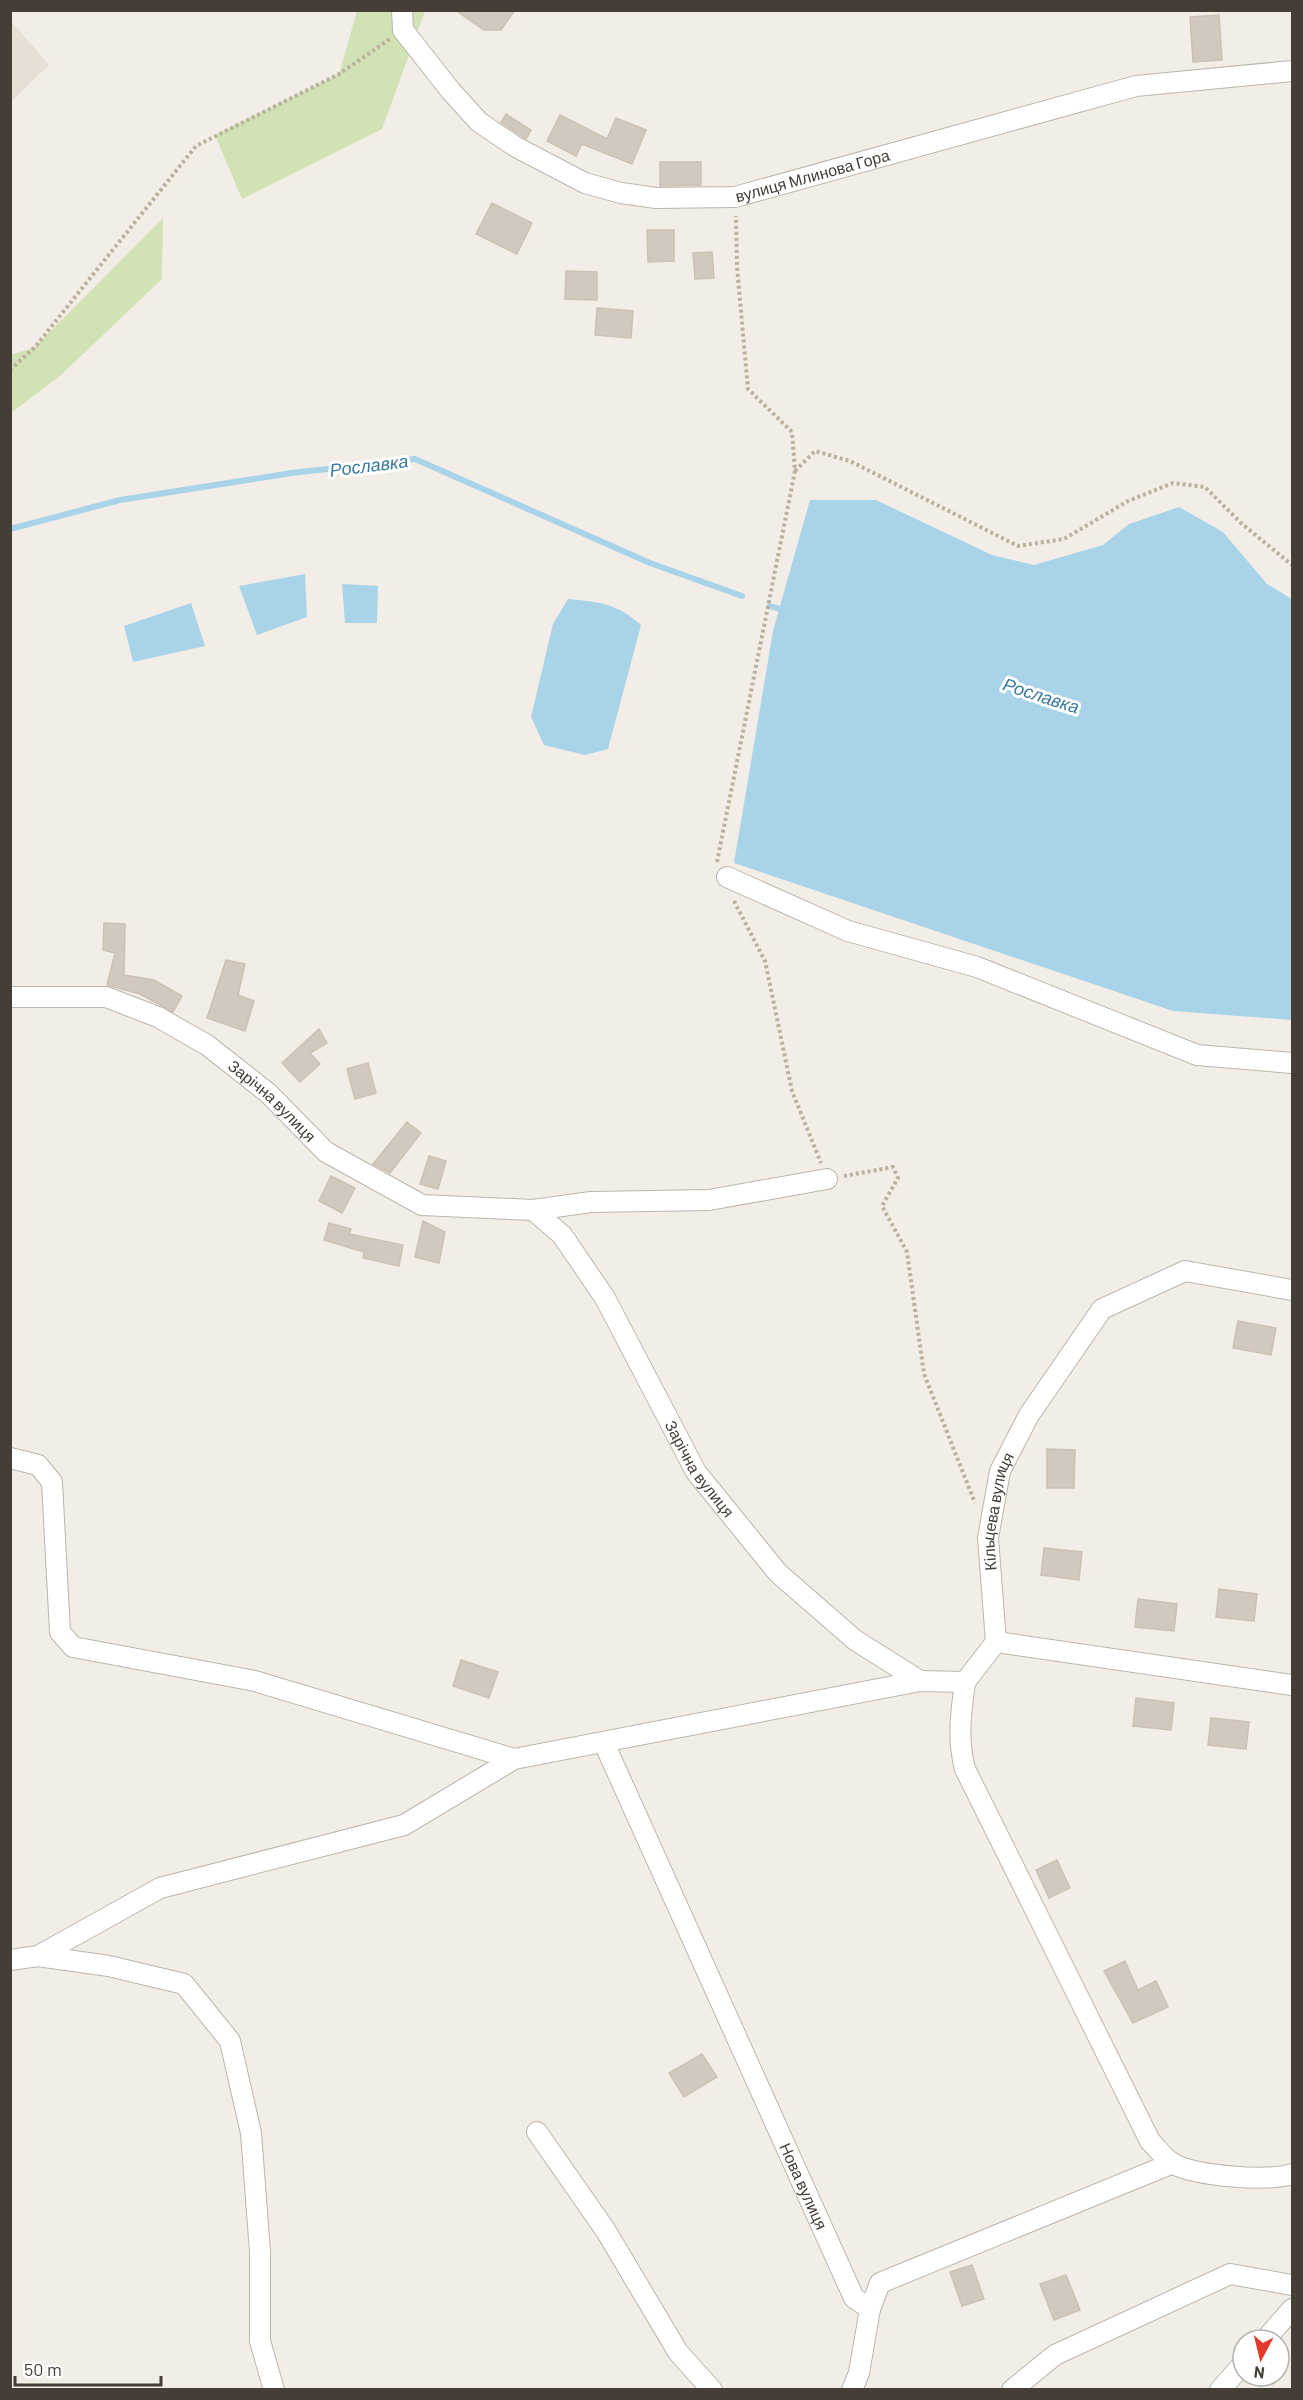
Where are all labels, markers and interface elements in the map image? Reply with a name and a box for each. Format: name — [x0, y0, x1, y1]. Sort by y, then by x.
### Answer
street label: вулиця Млинова Гора — [733, 145, 892, 205]
water label: Рославка — [328, 449, 409, 481]
water label: Рославка — [1000, 672, 1082, 718]
street label: Зарічна вулиця — [225, 1056, 320, 1145]
street label: Зарічна вулиця — [662, 1417, 739, 1521]
street label: Кільцева вулиця — [978, 1449, 1017, 1571]
street label: Нова вулиця — [776, 2140, 832, 2232]
north arrow — [1231, 2328, 1291, 2388]
scale bar — [15, 2349, 160, 2387]
text: 50 m — [24, 2358, 62, 2380]
text: N — [1253, 2363, 1266, 2383]

